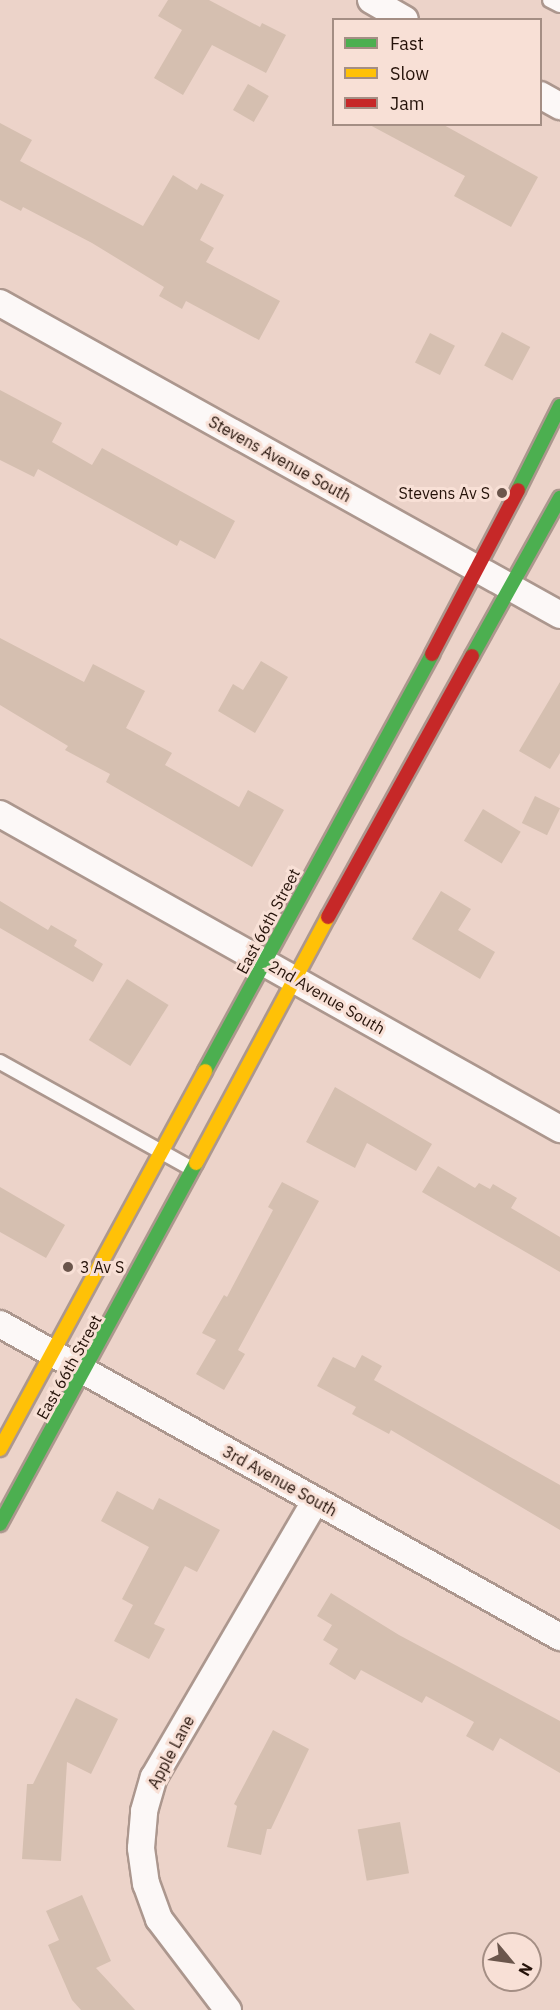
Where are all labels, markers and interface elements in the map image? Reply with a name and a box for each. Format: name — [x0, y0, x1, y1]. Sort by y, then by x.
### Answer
legend — [332, 18, 542, 126]
text: Fast — [390, 32, 424, 55]
text: Slow — [390, 62, 429, 85]
text: Jam — [390, 92, 425, 115]
street label: Stevens Avenue South — [205, 412, 355, 506]
place label: Stevens Av S — [398, 483, 490, 503]
marker: Stevens Av S — [495, 486, 509, 500]
street label: East 66th Street — [232, 865, 304, 977]
street label: 2nd Avenue South — [265, 956, 389, 1038]
place label: 3 Av S — [80, 1257, 124, 1277]
marker: 3 Av S — [61, 1260, 75, 1274]
street label: East 66th Street — [32, 1311, 106, 1423]
street label: 3rd Avenue South — [220, 1442, 340, 1520]
street label: Apple Lane — [144, 1712, 198, 1792]
north arrow — [482, 1932, 542, 1992]
text: N — [514, 1960, 538, 1980]

